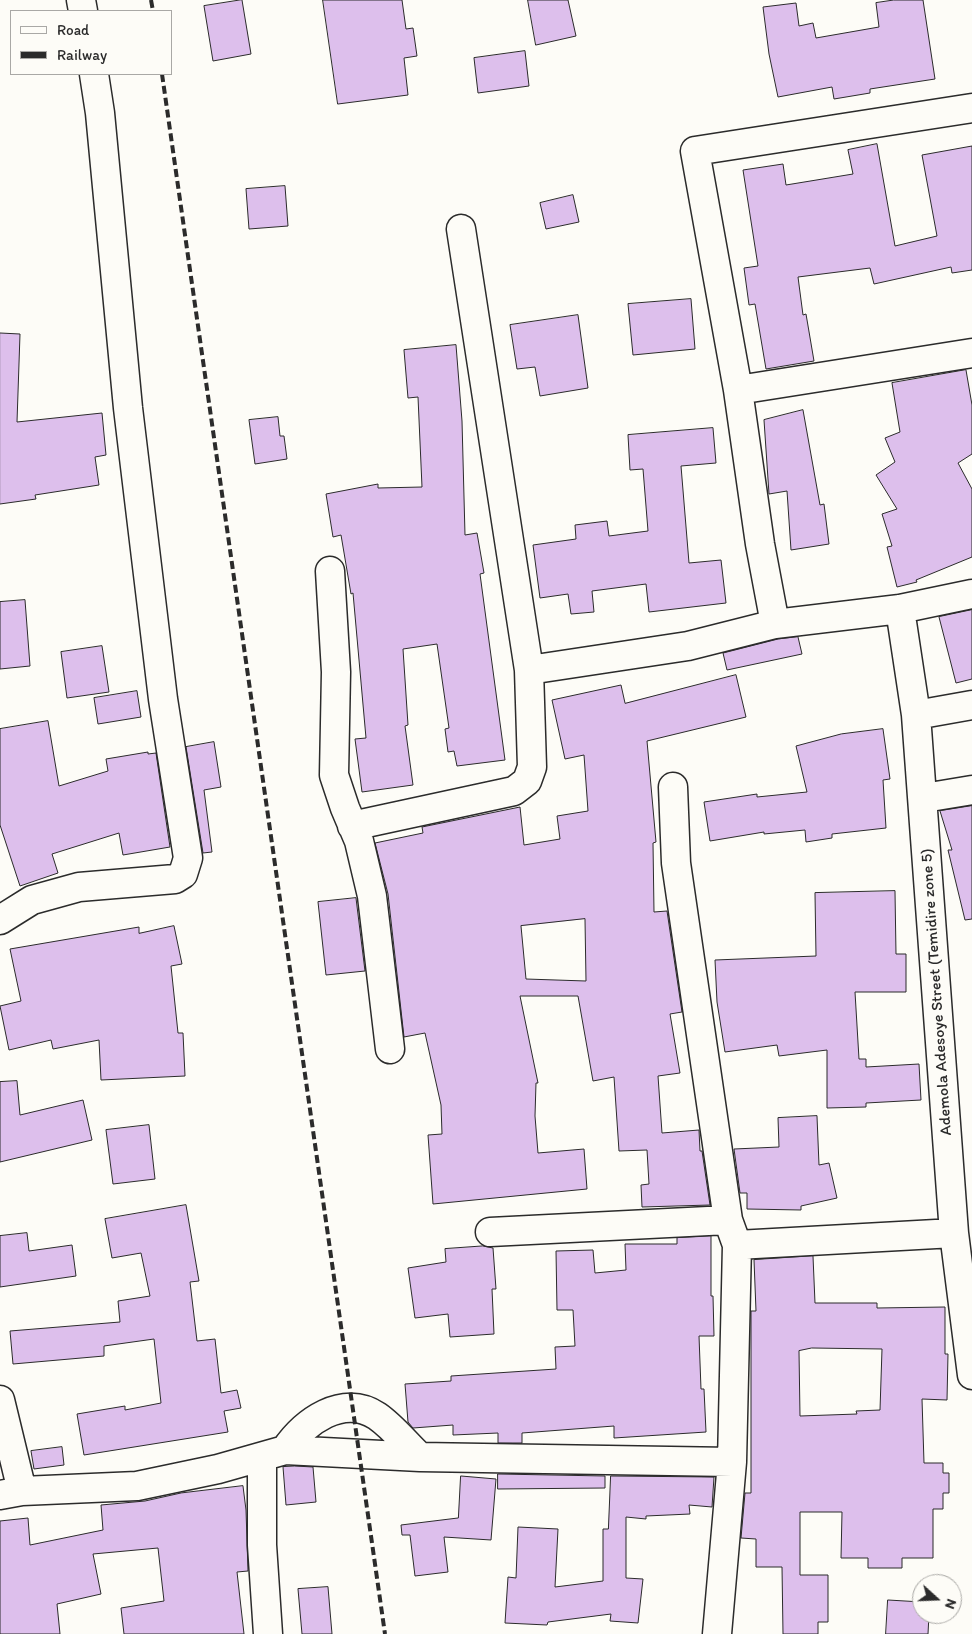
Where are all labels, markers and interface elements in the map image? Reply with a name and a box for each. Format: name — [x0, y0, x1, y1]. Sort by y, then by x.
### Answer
legend — [10, 10, 172, 75]
text: Road — [57, 21, 89, 39]
text: Railway — [57, 46, 107, 64]
street label: Ademola Adesoye Street (Temidire zone 5) — [917, 848, 957, 1136]
north arrow — [912, 1574, 962, 1624]
text: N — [941, 1597, 960, 1611]

